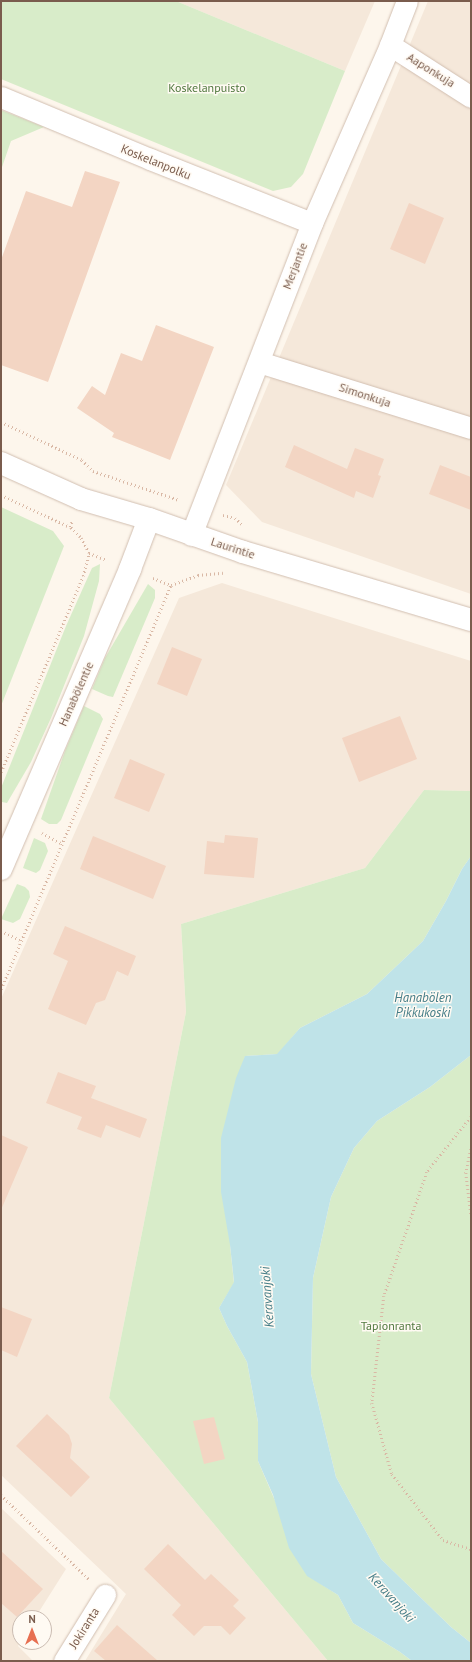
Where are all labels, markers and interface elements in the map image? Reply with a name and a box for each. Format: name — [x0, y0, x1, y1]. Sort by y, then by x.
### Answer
street label: Aaponkuja — [404, 50, 458, 90]
park label: Koskelanpuisto — [168, 81, 246, 95]
street label: Koskelanpolku — [119, 141, 193, 183]
street label: Merjantie — [280, 241, 310, 291]
street label: Simonkuja — [337, 380, 393, 410]
street label: Laurintie — [209, 534, 257, 562]
street label: Hanabölentie — [55, 660, 97, 728]
water label: Hanabölen Pikkukoski — [394, 991, 452, 1022]
water label: Keravanjoki — [258, 1266, 278, 1328]
park label: Tapionranta — [361, 1319, 421, 1333]
water label: Keravanjoki — [365, 1570, 417, 1626]
street label: Jokiranta — [66, 1605, 102, 1651]
north arrow — [12, 1610, 52, 1650]
text: N — [28, 1612, 36, 1626]

